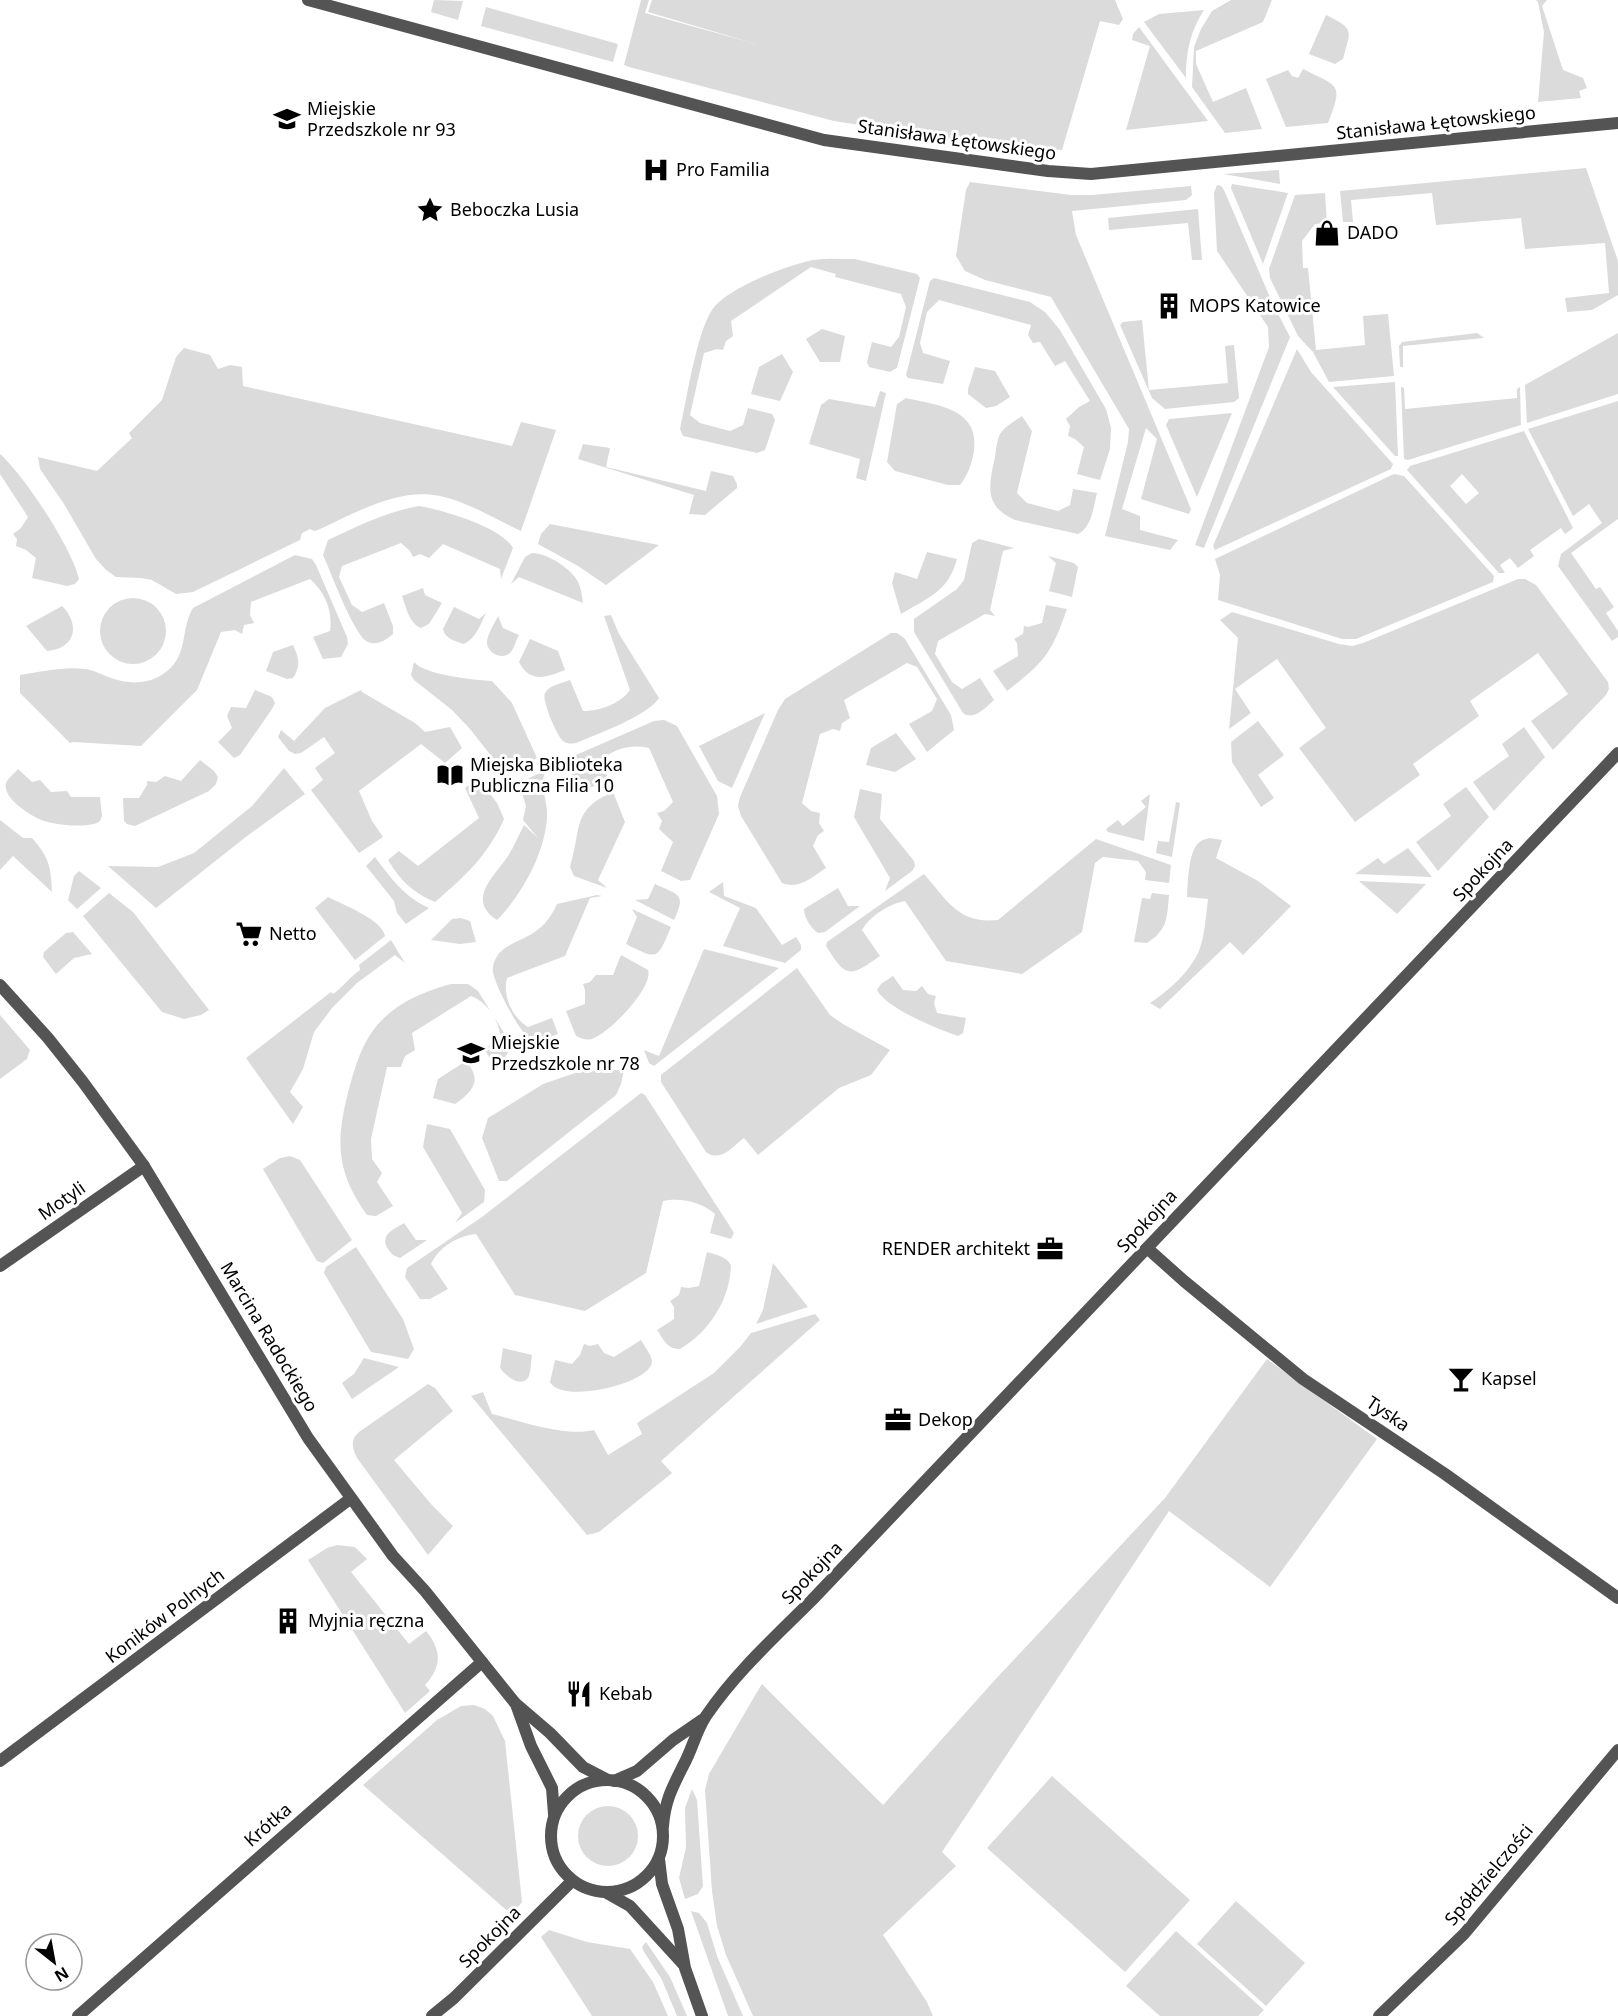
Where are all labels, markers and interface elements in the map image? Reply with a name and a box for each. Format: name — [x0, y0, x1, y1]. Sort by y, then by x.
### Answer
place label: Miejskie Przedszkole nr 93 — [307, 96, 456, 141]
street label: Stanisława Łętowskiego — [1335, 100, 1537, 144]
school or university icon: Miejskie Przedszkole nr 93 — [272, 104, 302, 134]
street label: Stanisława Łętowskiego — [856, 113, 1058, 165]
hospital icon: Pro Familia — [641, 155, 671, 185]
place label: Pro Familia — [676, 157, 770, 181]
place icon: Beboczka Lusia — [415, 195, 445, 225]
place label: Beboczka Lusia — [450, 197, 579, 221]
shop icon: DADO — [1312, 218, 1342, 248]
place label: DADO — [1347, 220, 1398, 244]
building icon: MOPS Katowice — [1154, 291, 1184, 321]
place label: MOPS Katowice — [1189, 293, 1321, 317]
place label: Miejska Biblioteka Publiczna Filia 10 — [470, 752, 623, 797]
library icon: Miejska Biblioteka Publiczna Filia 10 — [435, 760, 465, 790]
street label: Spokojna — [1447, 833, 1518, 906]
supermarket icon: Netto — [234, 919, 264, 949]
place label: Netto — [269, 921, 317, 945]
place label: Miejskie Przedszkole nr 78 — [491, 1030, 640, 1075]
school or university icon: Miejskie Przedszkole nr 78 — [456, 1038, 486, 1068]
street label: Motyli — [33, 1175, 90, 1225]
street label: Spokojna — [1111, 1184, 1182, 1257]
office icon: RENDER architekt — [1035, 1234, 1065, 1264]
place label: RENDER architekt — [882, 1236, 1030, 1260]
street label: Marcina Radockiego — [216, 1257, 324, 1416]
bar icon: Kapsel — [1446, 1364, 1476, 1394]
place label: Kapsel — [1481, 1366, 1537, 1390]
street label: Tyska — [1362, 1390, 1415, 1436]
office icon: Dekop — [883, 1405, 913, 1435]
place label: Dekop — [918, 1407, 973, 1431]
street label: Spokojna — [775, 1536, 847, 1609]
street label: Koników Polnych — [100, 1563, 229, 1668]
building icon: Myjnia ręczna — [273, 1606, 303, 1636]
place label: Myjnia ręczna — [308, 1608, 424, 1632]
restaurant icon: Kebab — [564, 1679, 594, 1709]
place label: Kebab — [599, 1681, 653, 1705]
street label: Krótka — [239, 1797, 296, 1851]
street label: Spółdzielczości — [1439, 1819, 1538, 1930]
street label: Spokojna — [453, 1900, 525, 1972]
north arrow — [24, 1932, 84, 1992]
text: N — [50, 1962, 73, 1988]

